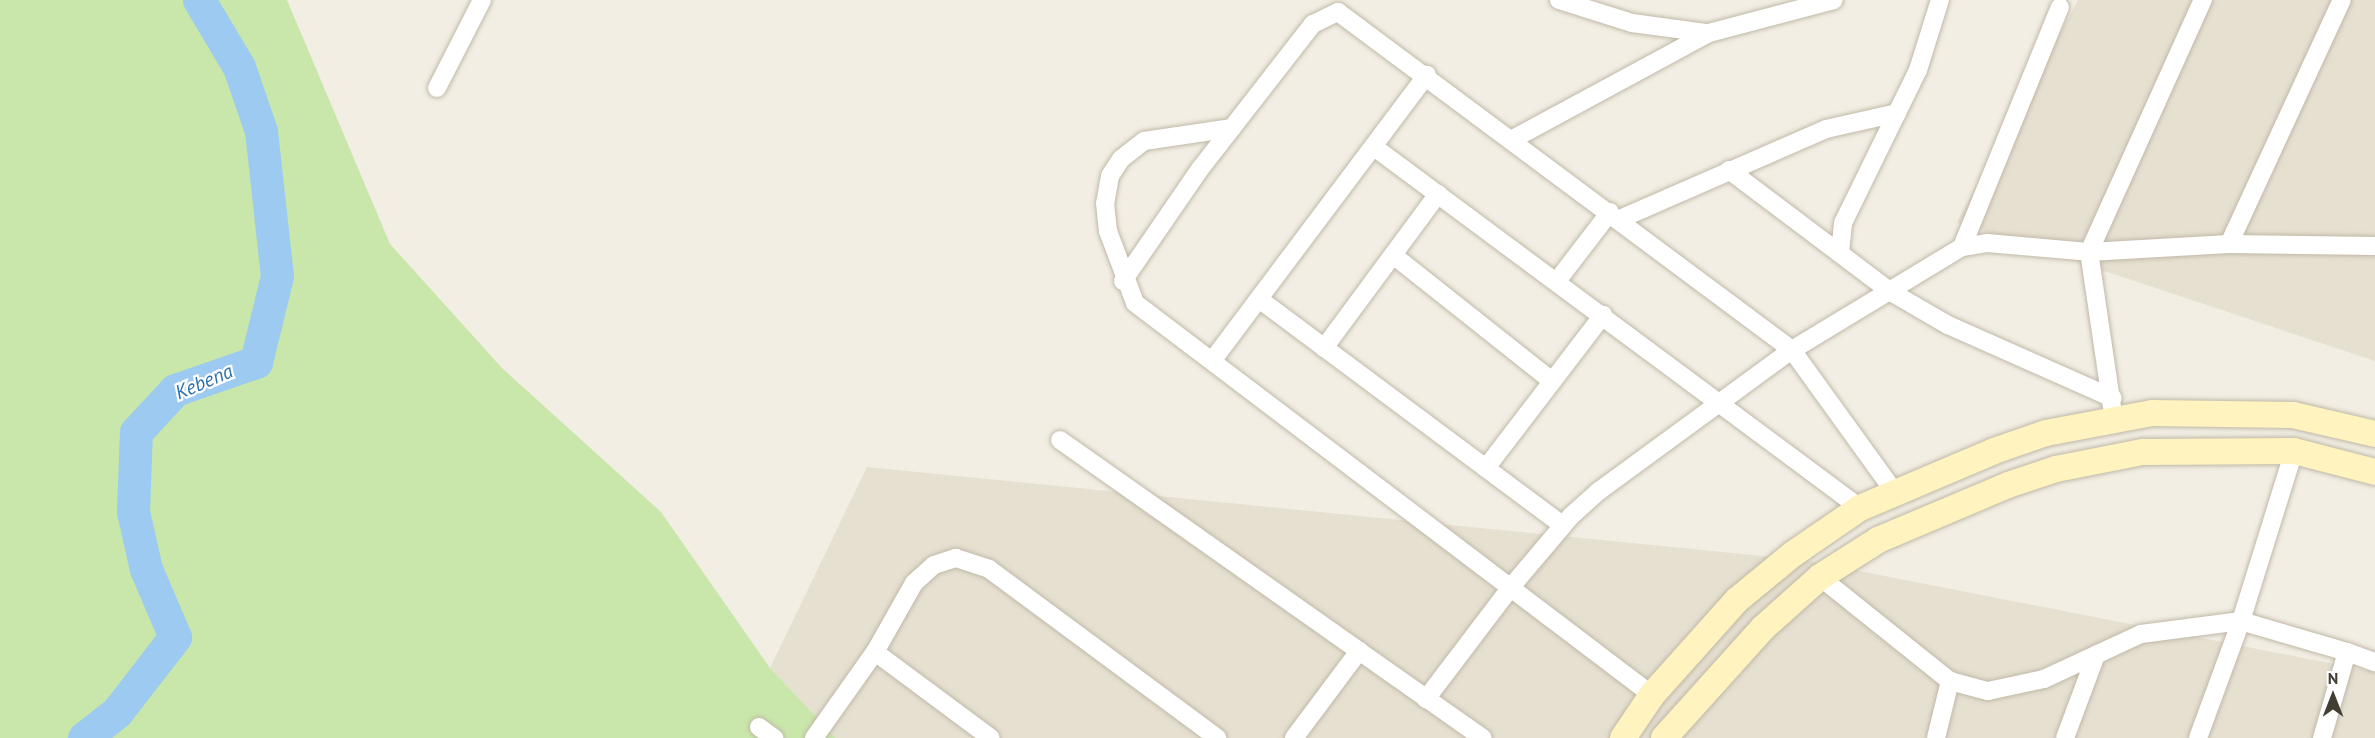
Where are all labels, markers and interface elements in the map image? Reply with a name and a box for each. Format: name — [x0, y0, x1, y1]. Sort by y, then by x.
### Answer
water label: Kebena — [172, 359, 236, 405]
north arrow — [2303, 666, 2363, 726]
text: N — [2328, 668, 2338, 688]

